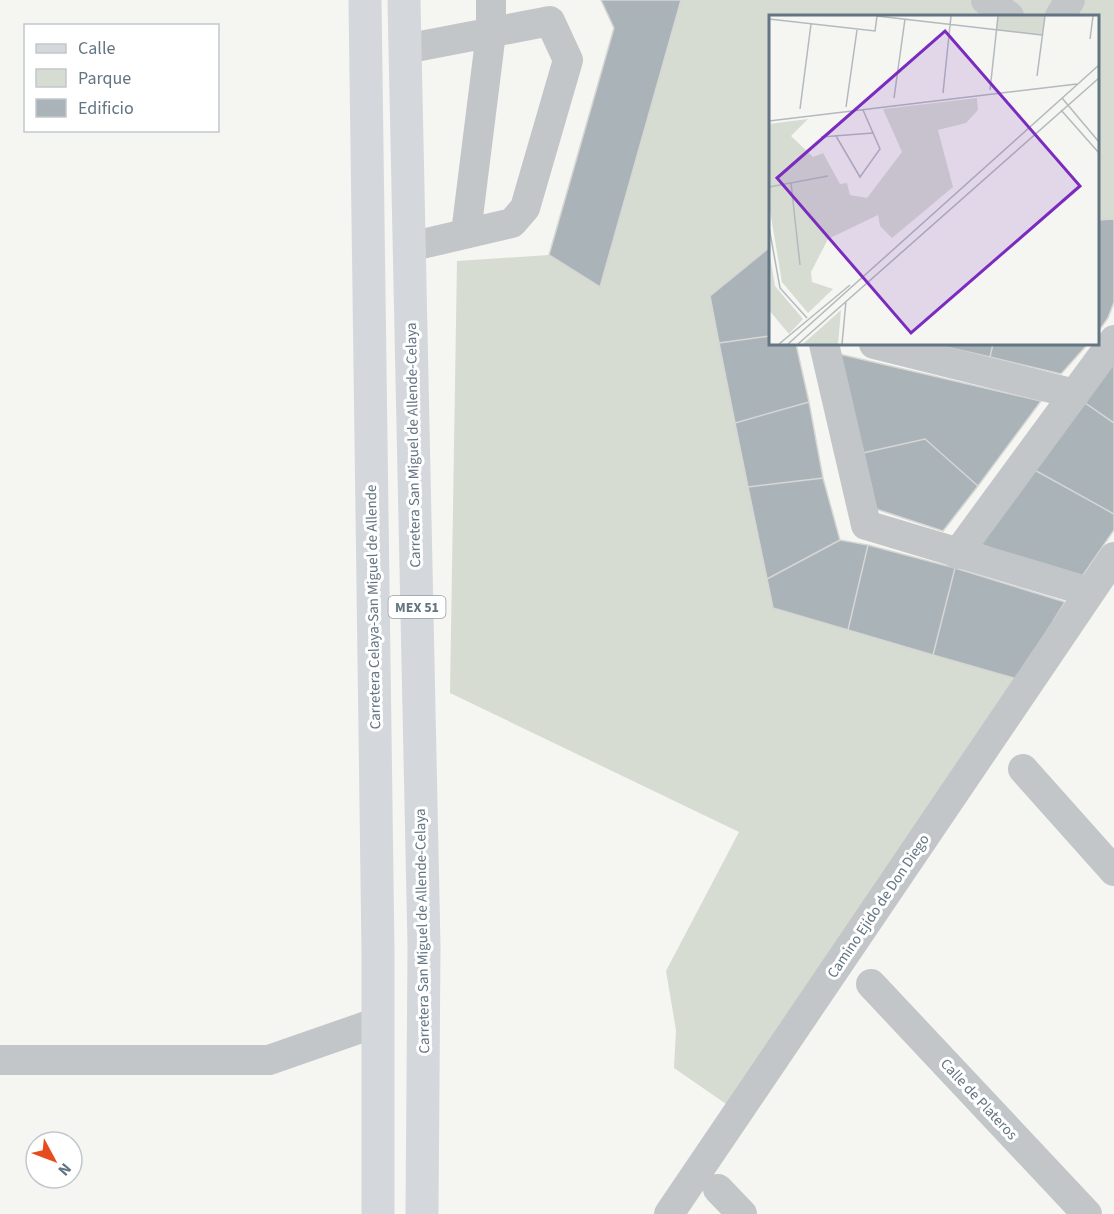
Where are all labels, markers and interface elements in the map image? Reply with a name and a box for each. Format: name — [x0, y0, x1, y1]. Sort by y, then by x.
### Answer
inset map — [769, 15, 1099, 345]
legend — [24, 24, 219, 132]
text: Calle — [78, 36, 116, 61]
text: Parque — [78, 66, 131, 91]
text: Edificio — [78, 96, 134, 121]
street label: Carretera San Miguel de Allende-Celaya — [401, 322, 426, 568]
street label: Carretera Celaya-San Miguel de Allende — [361, 484, 386, 730]
road number: MEX 51 — [388, 596, 446, 618]
street label: Carretera San Miguel de Allende-Celaya — [410, 808, 435, 1054]
street label: Camino Ejido de Don Diego — [822, 830, 934, 982]
street label: Calle de Plateros — [935, 1054, 1022, 1145]
north arrow — [24, 1130, 84, 1190]
text: N — [53, 1158, 76, 1180]

